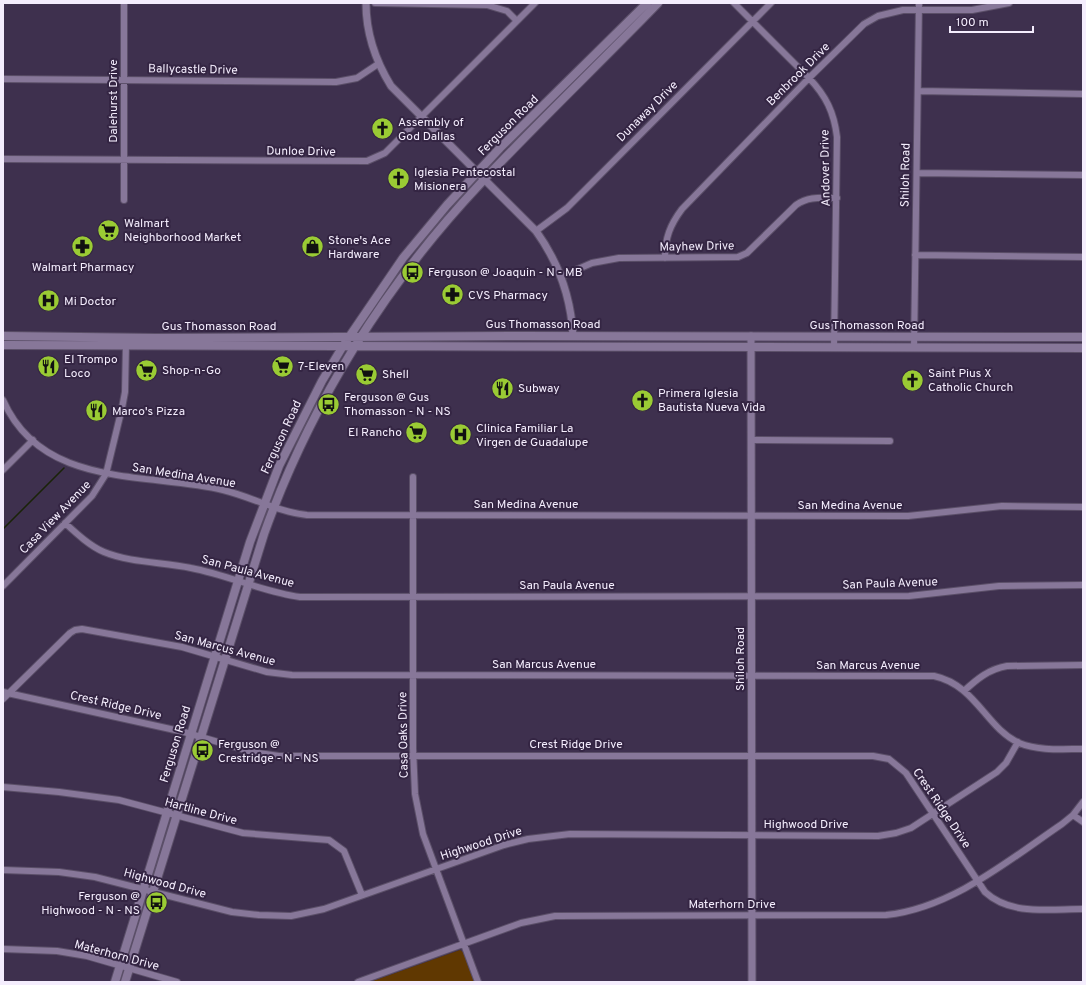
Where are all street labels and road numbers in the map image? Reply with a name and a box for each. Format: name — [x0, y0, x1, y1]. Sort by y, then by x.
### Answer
street label: Benbrook Drive — [764, 40, 834, 110]
street label: Dalehurst Drive — [106, 59, 122, 143]
street label: Ballycastle Drive — [148, 61, 238, 79]
street label: Dunaway Drive — [614, 78, 682, 146]
street label: Ferguson Road — [475, 92, 543, 160]
street label: Andover Drive — [817, 129, 835, 207]
street label: Dunloe Drive — [266, 143, 336, 161]
street label: Shiloh Road — [897, 143, 915, 207]
street label: Mayhew Drive — [659, 238, 735, 256]
street label: Gus Thomasson Road — [485, 317, 601, 333]
street label: Gus Thomasson Road — [809, 318, 925, 334]
street label: Gus Thomasson Road — [161, 319, 277, 335]
street label: Ferguson Road — [258, 398, 306, 477]
street label: San Medina Avenue — [131, 460, 237, 492]
street label: Casa View Avenue — [16, 477, 95, 558]
street label: San Medina Avenue — [474, 497, 578, 513]
street label: San Medina Avenue — [798, 498, 902, 514]
street label: San Paula Avenue — [200, 552, 296, 592]
street label: San Paula Avenue — [842, 574, 938, 594]
street label: San Paula Avenue — [519, 578, 615, 594]
street label: Shiloh Road — [733, 627, 749, 691]
street label: San Marcus Avenue — [172, 628, 277, 670]
street label: San Marcus Avenue — [492, 657, 596, 673]
street label: San Marcus Avenue — [816, 658, 920, 674]
street label: Crest Ridge Drive — [68, 688, 163, 724]
street label: Casa Oaks Drive — [395, 692, 413, 778]
street label: Ferguson Road — [157, 704, 195, 785]
street label: Crest Ridge Drive — [529, 737, 623, 753]
street label: Crest Ridge Drive — [908, 765, 974, 852]
street label: Hartline Drive — [163, 795, 239, 829]
street label: Highwood Drive — [763, 817, 849, 833]
street label: Highwood Drive — [438, 823, 524, 865]
street label: Highwood Drive — [122, 865, 208, 903]
street label: Materhorn Drive — [688, 897, 776, 913]
street label: Materhorn Drive — [73, 937, 161, 975]

